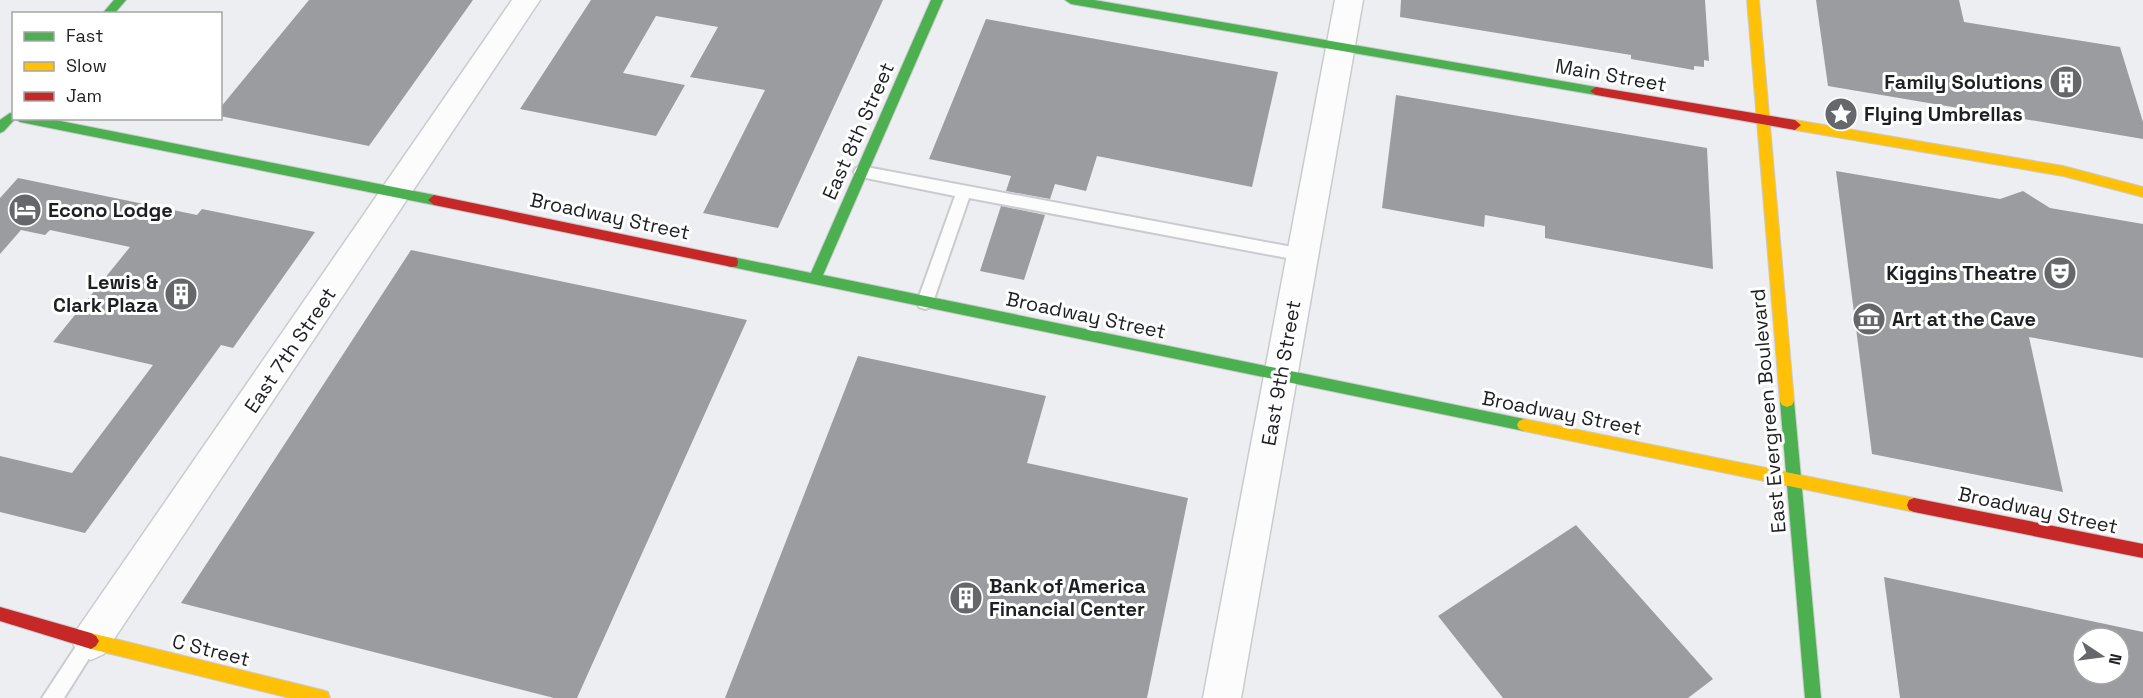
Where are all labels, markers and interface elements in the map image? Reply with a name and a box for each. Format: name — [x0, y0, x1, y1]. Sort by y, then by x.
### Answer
legend — [12, 12, 222, 120]
text: Fast — [66, 24, 103, 47]
street label: Main Street — [1553, 52, 1669, 98]
text: Slow — [66, 54, 107, 77]
street label: East 8th Street — [816, 58, 900, 204]
building icon: Family Solutions — [2048, 64, 2084, 100]
place label: Family Solutions — [1884, 69, 2043, 95]
text: Jam — [66, 84, 102, 107]
place icon: Flying Umbrellas — [1823, 96, 1859, 132]
place label: Flying Umbrellas — [1864, 101, 2023, 127]
street label: Broadway Street — [528, 186, 692, 246]
hotel icon: Econo Lodge — [7, 192, 43, 228]
place label: Econo Lodge — [48, 197, 173, 223]
theatre icon: Kiggins Theatre — [2042, 255, 2078, 291]
place label: Kiggins Theatre — [1886, 260, 2037, 286]
place label: Lewis & Clark Plaza — [53, 269, 158, 318]
building icon: Lewis & Clark Plaza — [163, 276, 199, 312]
street label: East 7th Street — [238, 282, 342, 418]
street label: Broadway Street — [1004, 285, 1168, 345]
street label: East Evergreen Boulevard — [1744, 288, 1792, 534]
street label: East 9th Street — [1255, 298, 1307, 448]
museum icon: Art at the Cave — [1851, 301, 1887, 337]
place label: Art at the Cave — [1892, 306, 2036, 332]
street label: Broadway Street — [1480, 385, 1644, 441]
street label: Broadway Street — [1956, 480, 2120, 540]
place label: Bank of America Financial Center — [989, 573, 1146, 622]
building icon: Bank of America Financial Center — [948, 580, 984, 616]
north arrow — [2071, 626, 2131, 686]
street label: C Street — [169, 628, 253, 672]
text: N — [2104, 652, 2127, 667]

